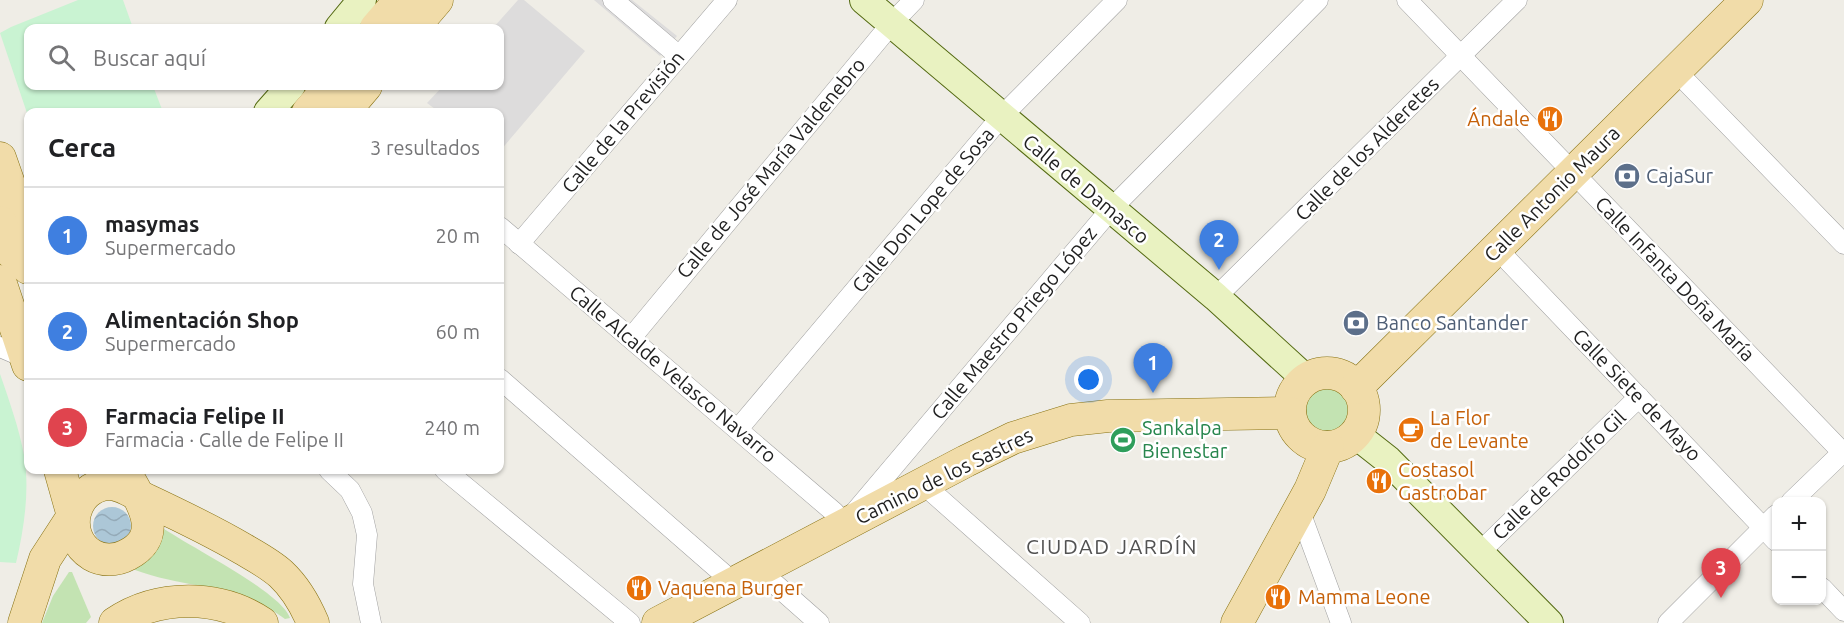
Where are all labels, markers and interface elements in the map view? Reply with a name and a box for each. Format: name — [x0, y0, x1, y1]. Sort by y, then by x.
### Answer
search box — [24, 24, 504, 90]
icon: search — [45, 41, 78, 74]
text: Buscar aquí — [93, 45, 206, 70]
street label: Calle de la Previsión — [557, 46, 689, 197]
street label: Calle de José María Valdenebro — [672, 53, 870, 283]
street label: Calle de los Alderetes — [1290, 72, 1443, 225]
restaurant icon: Ándale — [1535, 104, 1565, 134]
place label: Ándale — [1467, 107, 1530, 130]
street label: Calle Antonio Maura — [1479, 121, 1624, 266]
street label: Calle Don Lope de Sosa — [847, 123, 998, 297]
street label: Calle de Damasco — [1019, 129, 1154, 248]
text: Cerca — [48, 133, 116, 162]
text: 3 resultados — [370, 136, 480, 159]
bank icon: CajaSur — [1612, 161, 1642, 191]
place label: CajaSur — [1646, 164, 1714, 187]
street label: Calle Infanta Doña María — [1591, 192, 1760, 366]
text: masymas — [105, 211, 199, 236]
pin: 2 — [1200, 220, 1238, 270]
street label: Calle Maestro Priego López — [926, 222, 1101, 424]
text: 1 — [62, 224, 73, 247]
text: 20 m — [436, 224, 480, 247]
text: Supermercado — [105, 236, 236, 259]
street label: Calle Alcalde Velasco Navarro — [565, 280, 782, 467]
text: Alimentación Shop — [105, 307, 299, 332]
bank icon: Banco Santander — [1341, 308, 1371, 338]
place label: Banco Santander — [1376, 311, 1528, 334]
text: 2 — [62, 320, 73, 343]
text: 60 m — [436, 320, 480, 343]
street label: Calle Siete de Mayo — [1568, 324, 1706, 465]
text: Supermercado — [105, 332, 236, 355]
pin: 1 — [1134, 344, 1172, 393]
your location — [1074, 365, 1103, 394]
text: Farmacia Felipe II — [105, 403, 285, 428]
street label: Calle de Rodolfo Gil — [1487, 405, 1630, 544]
place label: La Flor de Levante — [1430, 406, 1529, 452]
cafe icon: La Flor de Levante — [1396, 415, 1426, 445]
text: 3 — [62, 416, 73, 439]
text: 240 m — [424, 416, 480, 439]
place label: Sankalpa Bienestar — [1142, 416, 1228, 462]
street label: Camino de los Sastres — [851, 423, 1036, 529]
sports icon: Sankalpa Bienestar — [1108, 425, 1138, 455]
text: Farmacia · Calle de Felipe II — [105, 428, 344, 451]
place label: Costasol Gastrobar — [1398, 458, 1487, 504]
restaurant icon: Costasol Gastrobar — [1364, 466, 1394, 496]
map controls — [1772, 497, 1826, 605]
button: + — [1772, 497, 1826, 551]
district label: CIUDAD JARDÍN — [1026, 534, 1198, 558]
pin: 3 — [1702, 548, 1740, 598]
button: − — [1772, 551, 1826, 605]
restaurant icon: Vaquena Burger — [624, 573, 654, 603]
place label: Vaquena Burger — [658, 576, 803, 599]
restaurant icon: Mamma Leone — [1263, 582, 1293, 612]
place label: Mamma Leone — [1298, 585, 1430, 608]

